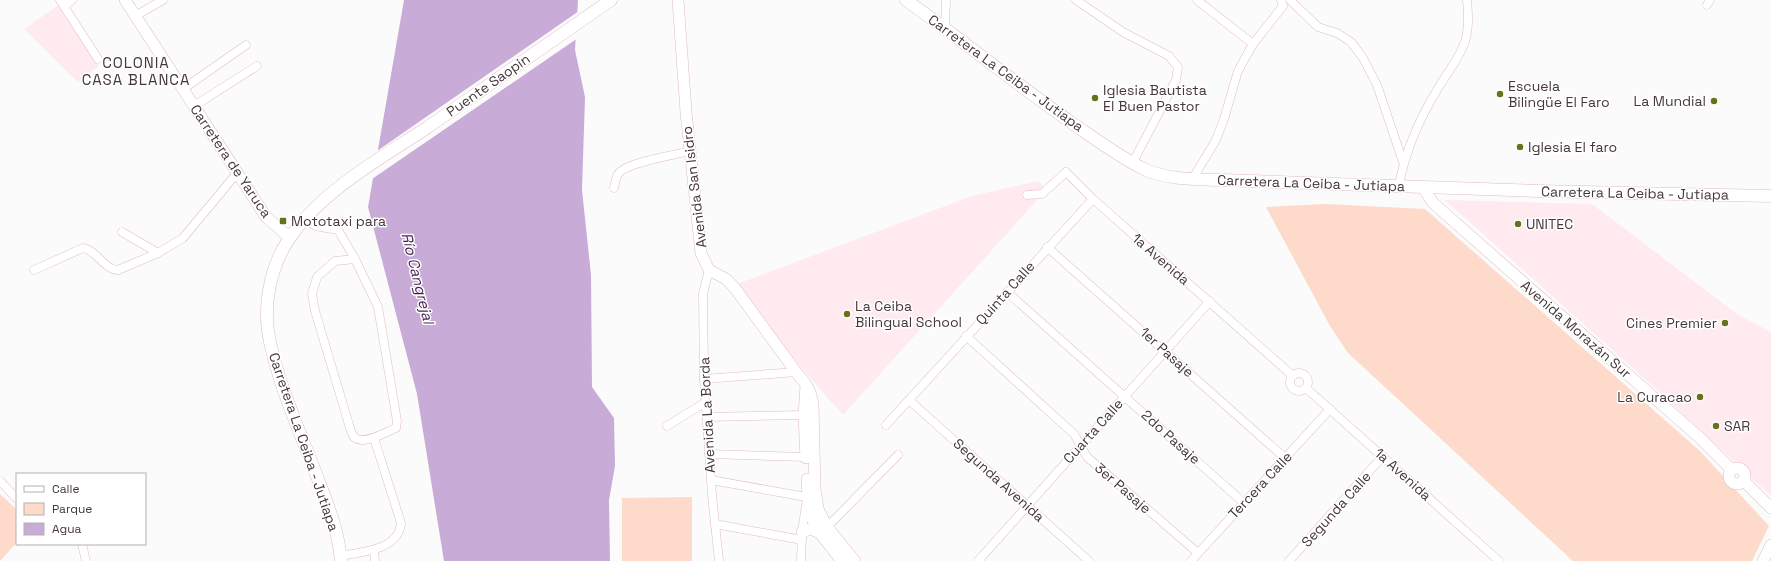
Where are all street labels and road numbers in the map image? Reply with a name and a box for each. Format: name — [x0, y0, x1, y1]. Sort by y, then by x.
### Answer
street label: Carretera La Ceiba - Jutiapa — [925, 11, 1087, 135]
street label: Puente Saopin — [443, 50, 533, 120]
street label: Carretera de Yaruca — [186, 101, 276, 221]
street label: Avenida San Isidro — [678, 125, 710, 249]
street label: Carretera La Ceiba - Jutiapa — [1217, 171, 1405, 195]
street label: Carretera La Ceiba - Jutiapa — [1541, 182, 1729, 204]
street label: 1a Avenida — [1128, 229, 1194, 289]
street label: Quinta Calle — [972, 257, 1038, 329]
street label: Avenida Morazán Sur — [1517, 276, 1635, 382]
street label: 1er Pasaje — [1136, 323, 1198, 381]
street label: Carretera La Ceiba - Jutiapa — [265, 350, 343, 534]
street label: Avenida La Borda — [695, 357, 719, 473]
street label: Cuarta Calle — [1059, 395, 1127, 467]
street label: 2do Pasaje — [1138, 406, 1204, 468]
street label: Segunda Avenida — [950, 434, 1048, 526]
street label: 1a Avenida — [1371, 444, 1435, 504]
street label: Tercera Calle — [1224, 448, 1296, 522]
street label: 3er Pasaje — [1091, 459, 1155, 517]
street label: Segunda Calle — [1297, 467, 1375, 551]

